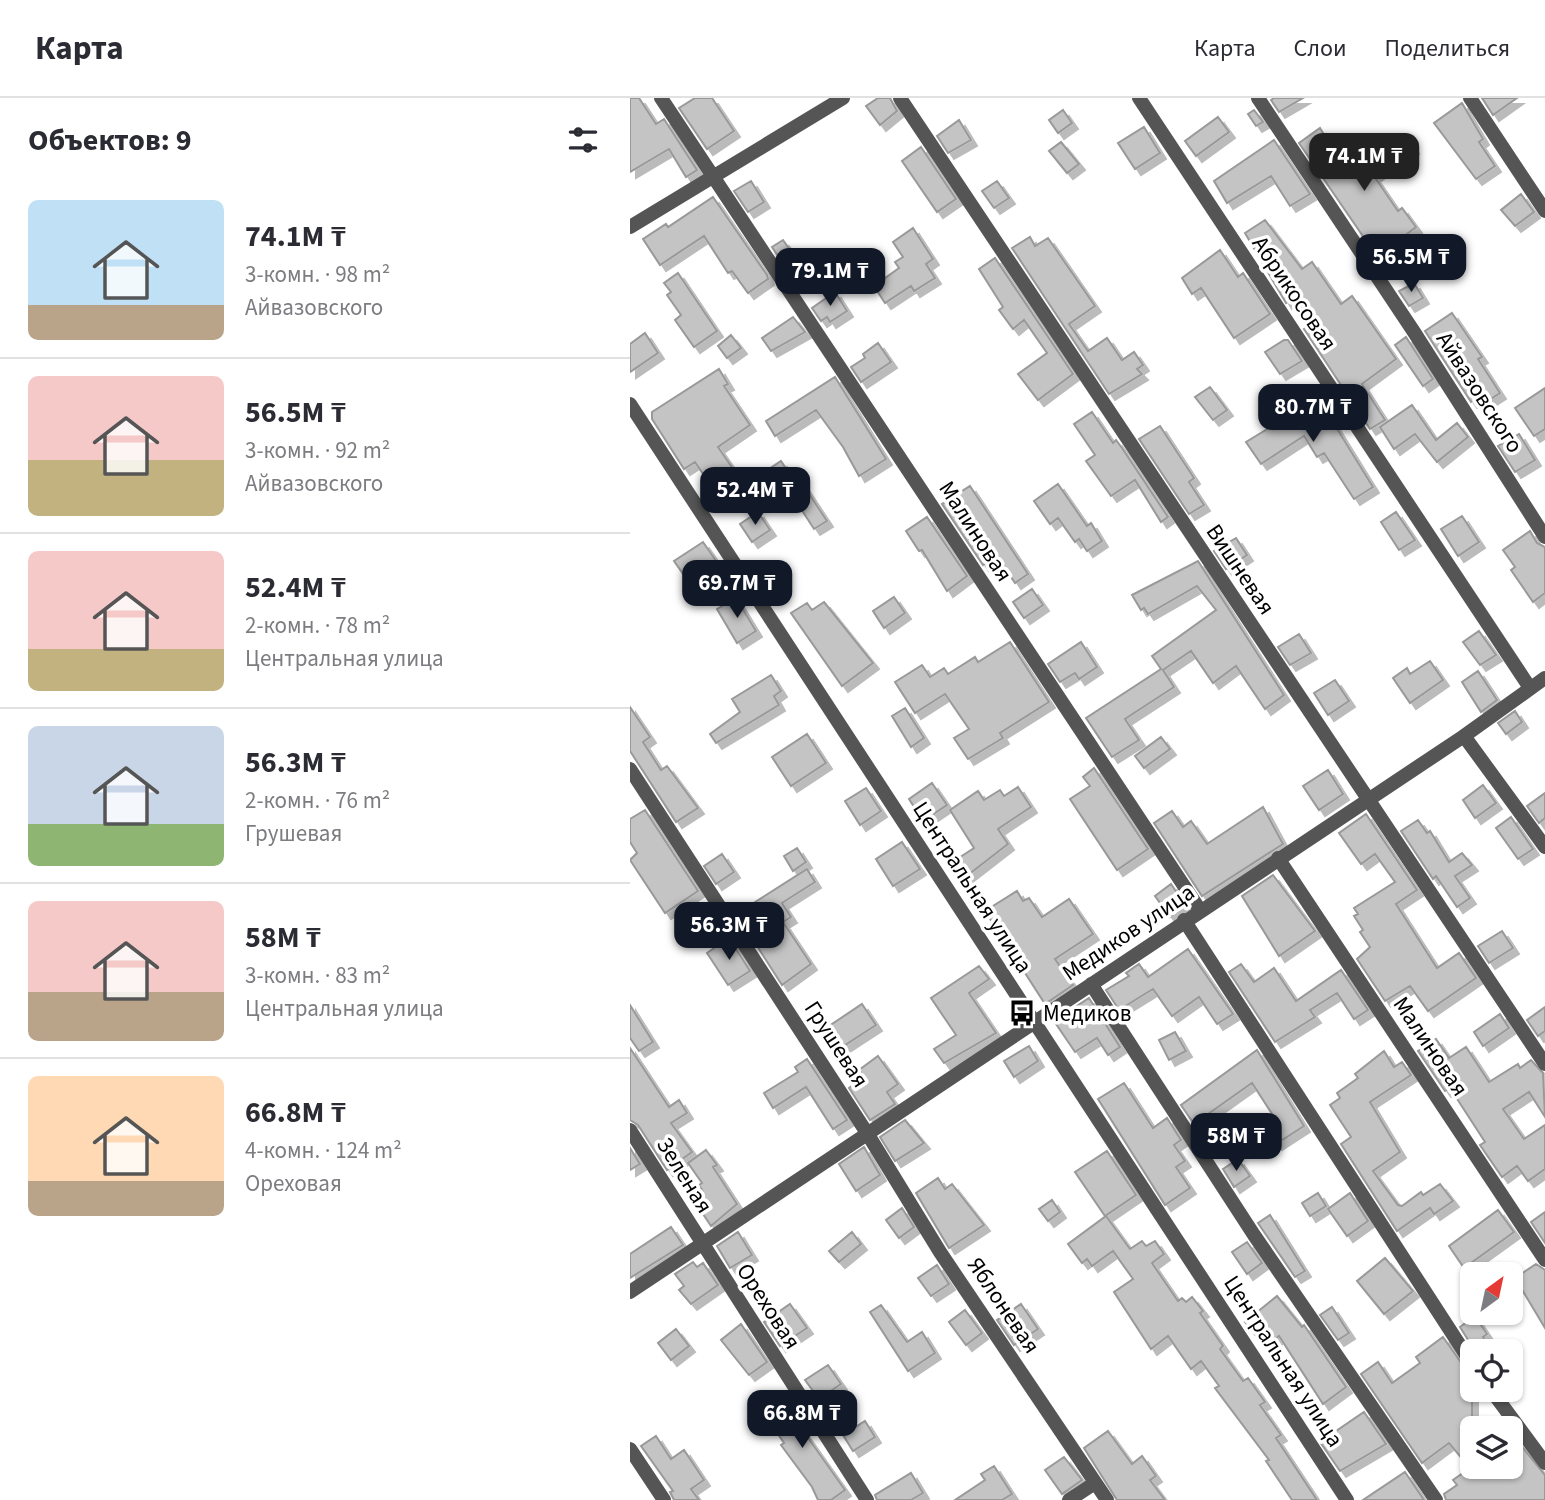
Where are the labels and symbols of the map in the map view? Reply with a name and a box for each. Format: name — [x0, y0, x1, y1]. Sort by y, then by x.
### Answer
pin: 74.1M ₸ — [1299, 134, 1429, 193]
street label: Абрикосовая — [1244, 229, 1345, 357]
pin: 56.5M ₸ — [1346, 234, 1476, 294]
pin: 79.1M ₸ — [765, 248, 895, 308]
street label: Айвазовского — [1428, 325, 1531, 459]
pin: 80.7M ₸ — [1248, 384, 1378, 444]
pin: 52.4M ₸ — [690, 468, 820, 527]
street label: Малиновая — [931, 474, 1020, 588]
street label: Вишневая — [1198, 517, 1283, 621]
pin: 69.7M ₸ — [672, 560, 802, 620]
street label: Центральная улица — [905, 795, 1041, 980]
street label: Медиков улица — [1055, 876, 1201, 989]
pin: 56.3M ₸ — [664, 902, 794, 962]
street label: Малиновая — [1385, 990, 1476, 1103]
street label: Грушевая — [796, 994, 877, 1094]
place label: Медиков — [1043, 997, 1132, 1030]
bus stop icon: Медиков — [1007, 998, 1037, 1028]
pin: 58M ₸ — [1187, 1114, 1285, 1173]
street label: Зеленая — [648, 1131, 721, 1220]
street label: Яблоневая — [959, 1251, 1048, 1360]
street label: Ореховая — [728, 1257, 809, 1356]
north arrow — [1460, 1262, 1522, 1325]
street label: Центральная улица — [1216, 1269, 1352, 1454]
pin: 66.8M ₸ — [737, 1390, 867, 1450]

